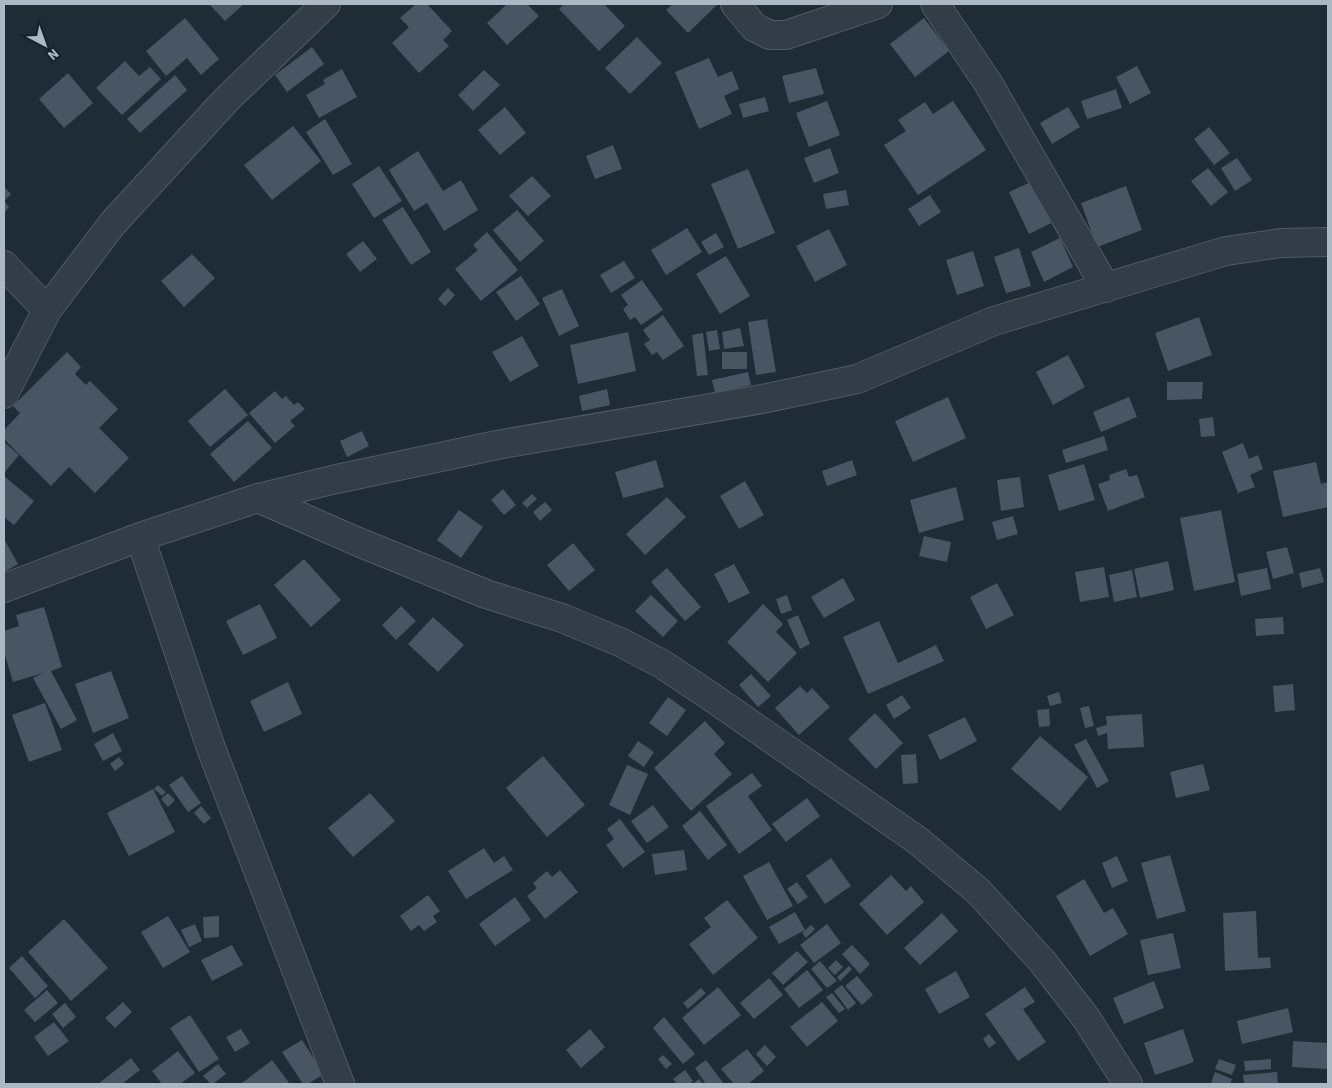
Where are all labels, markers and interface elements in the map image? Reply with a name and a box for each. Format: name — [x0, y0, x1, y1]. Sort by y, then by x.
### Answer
north arrow — [20, 20, 70, 70]
text: N — [43, 43, 63, 65]

